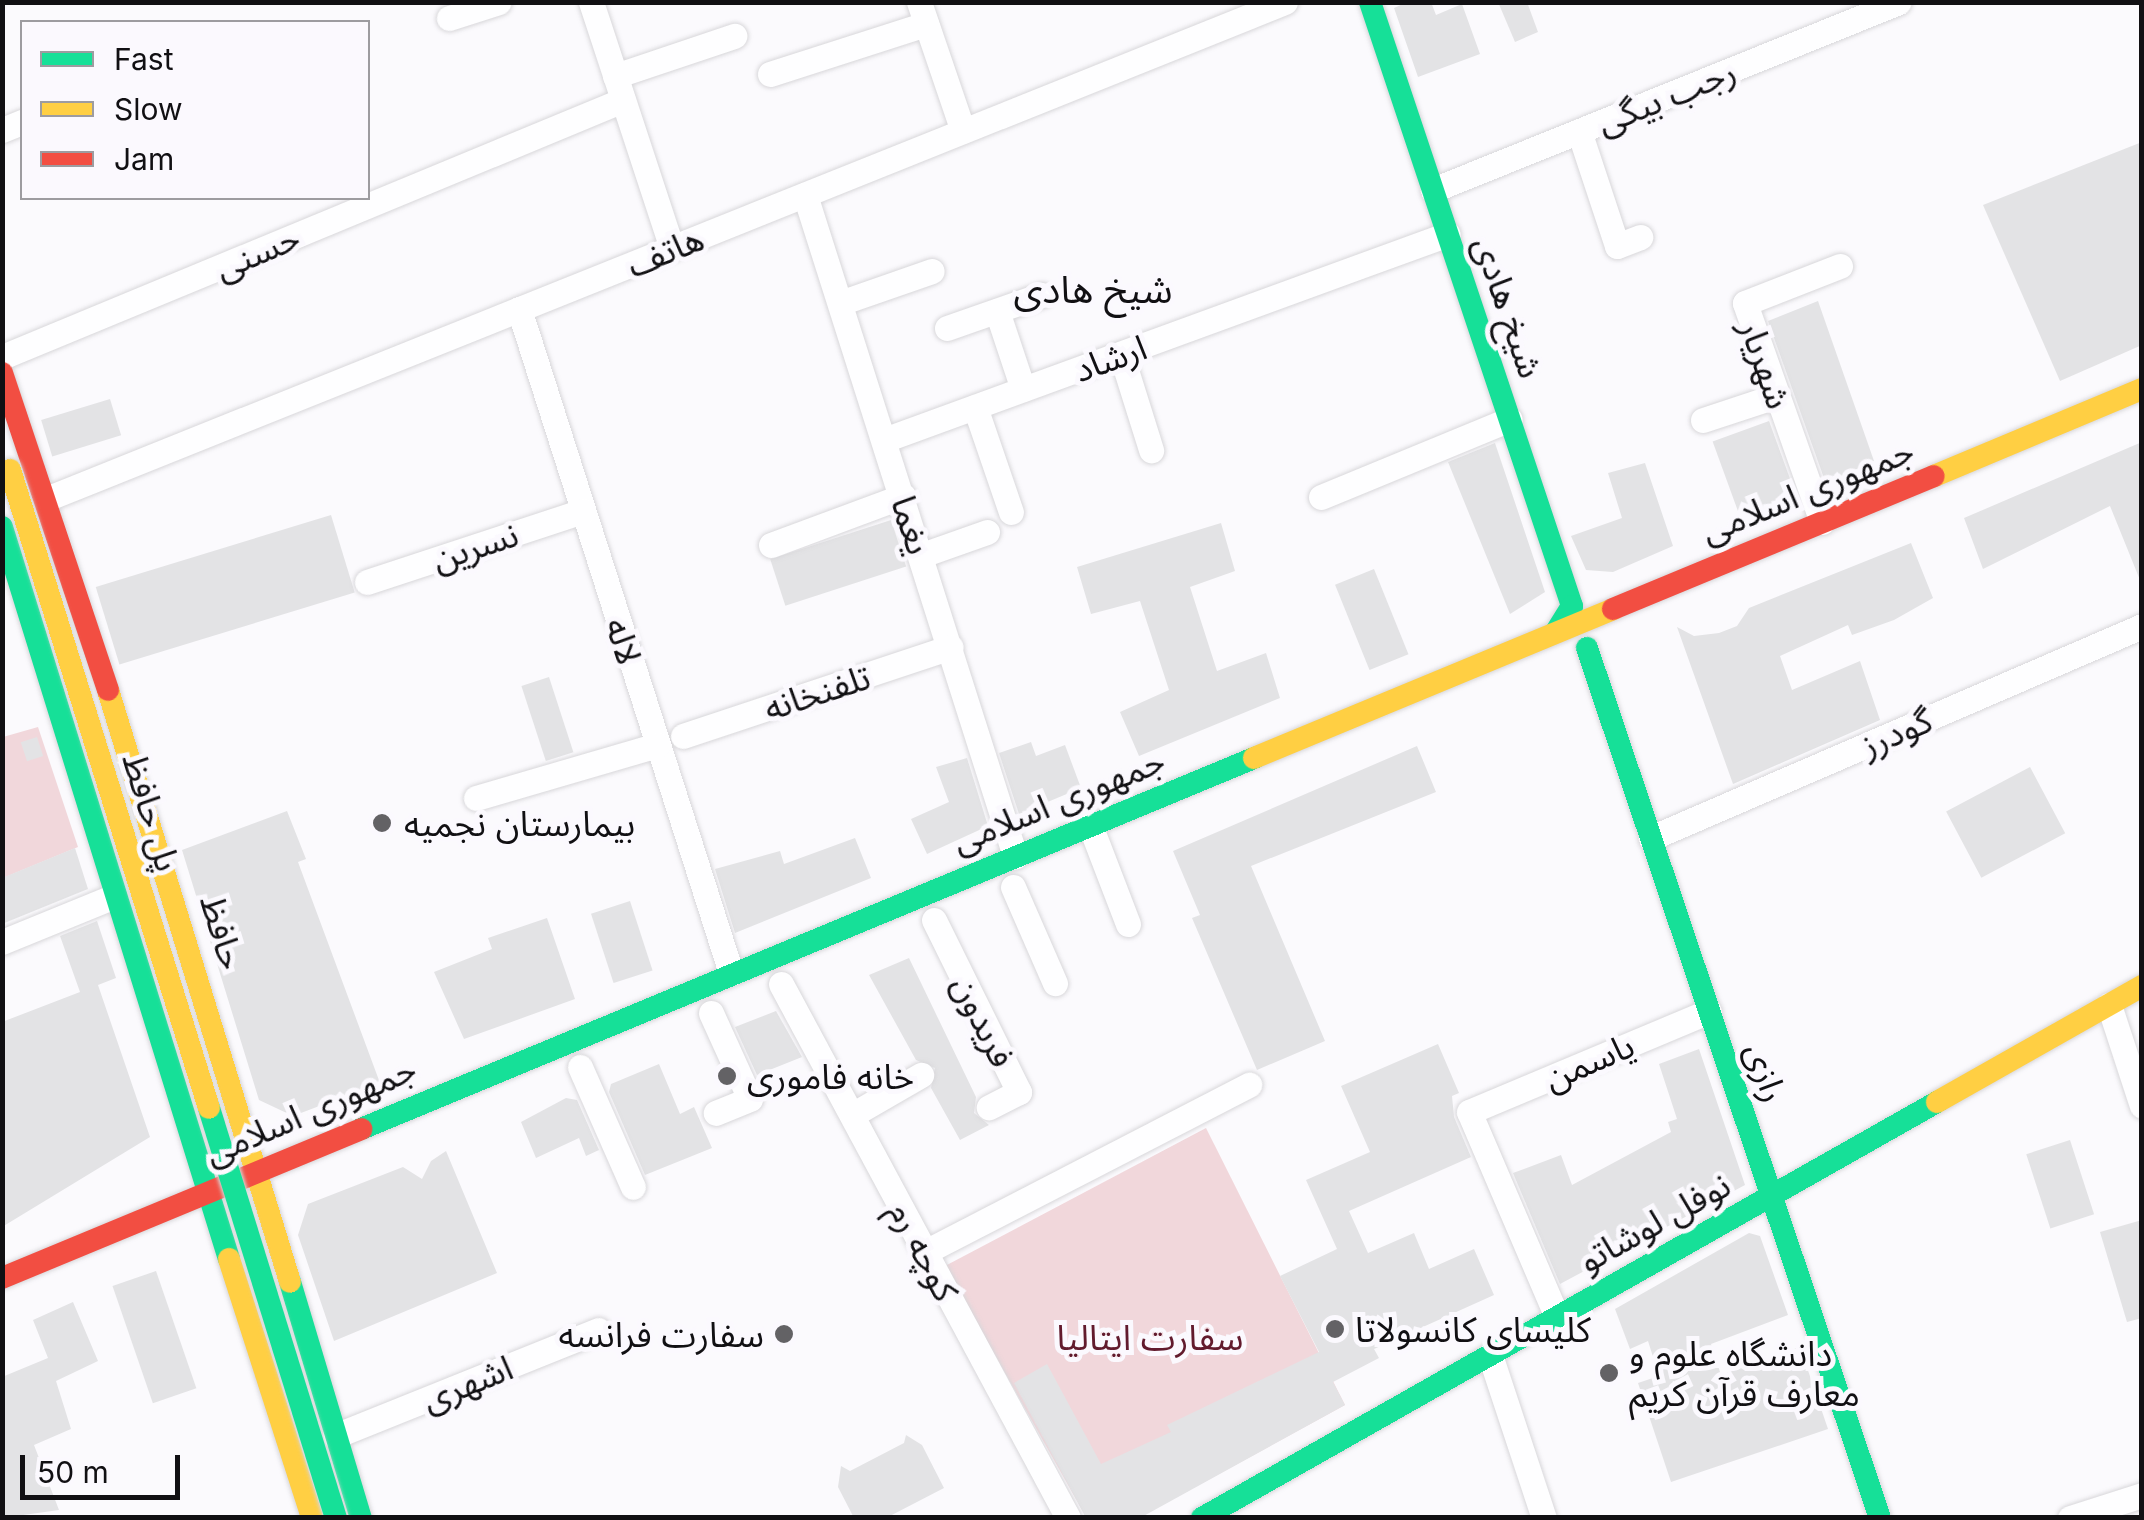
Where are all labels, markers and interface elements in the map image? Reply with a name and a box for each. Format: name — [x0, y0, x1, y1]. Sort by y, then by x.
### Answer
legend — [20, 20, 370, 200]
text: Fast — [114, 41, 173, 77]
street label: رجب بیگی — [1590, 49, 1742, 143]
text: Slow — [114, 91, 183, 127]
text: Jam — [114, 141, 174, 177]
street label: حسنی — [208, 215, 306, 289]
street label: هاتف — [620, 217, 710, 285]
street label: شیخ هادی — [1465, 231, 1553, 383]
district label: شیخ هادی — [1013, 267, 1173, 313]
street label: شهریار — [1731, 314, 1801, 414]
street label: ارشاد — [1068, 326, 1152, 390]
street label: جمهوری اسلامی — [1695, 428, 1919, 552]
street label: یغما — [883, 490, 941, 560]
street label: نسرین — [427, 512, 523, 580]
street label: لاله — [597, 612, 651, 670]
street label: تلفنخانه — [759, 655, 875, 729]
street label: گودرز — [1854, 698, 1938, 766]
street label: جمهوری اسلامی — [946, 738, 1170, 862]
street label: پل حافظ — [114, 748, 190, 876]
place label: بیمارستان نجمیه — [404, 802, 635, 844]
marker: بیمارستان نجمیه — [369, 810, 395, 836]
street label: حافظ — [192, 890, 254, 974]
street label: فریدون — [944, 968, 1024, 1074]
street label: یاسمن — [1538, 1023, 1640, 1099]
street label: رازی — [1737, 1037, 1797, 1107]
street label: جمهوری اسلامی — [198, 1047, 422, 1173]
place label: خانه فاموری — [747, 1055, 914, 1097]
marker: خانه فاموری — [716, 1065, 738, 1087]
street label: نوفل لوشاتو — [1571, 1163, 1737, 1281]
street label: کوچه رم — [880, 1194, 968, 1308]
place label: کلیسای کانسولاتا — [1355, 1308, 1591, 1350]
place label: سفارت فرانسه — [558, 1313, 764, 1355]
park label: سفارت ایتالیا — [1057, 1316, 1243, 1358]
marker: کلیسای کانسولاتا — [1324, 1318, 1346, 1340]
marker: سفارت فرانسه — [773, 1323, 795, 1345]
place label: دانشگاه علوم و معارف قرآن کریم — [1629, 1332, 1860, 1414]
street label: اشهری — [416, 1346, 518, 1420]
marker: دانشگاه علوم و معارف قرآن کریم — [1598, 1362, 1620, 1384]
scale bar — [25, 1435, 185, 1497]
text: 50 m — [37, 1454, 109, 1490]

